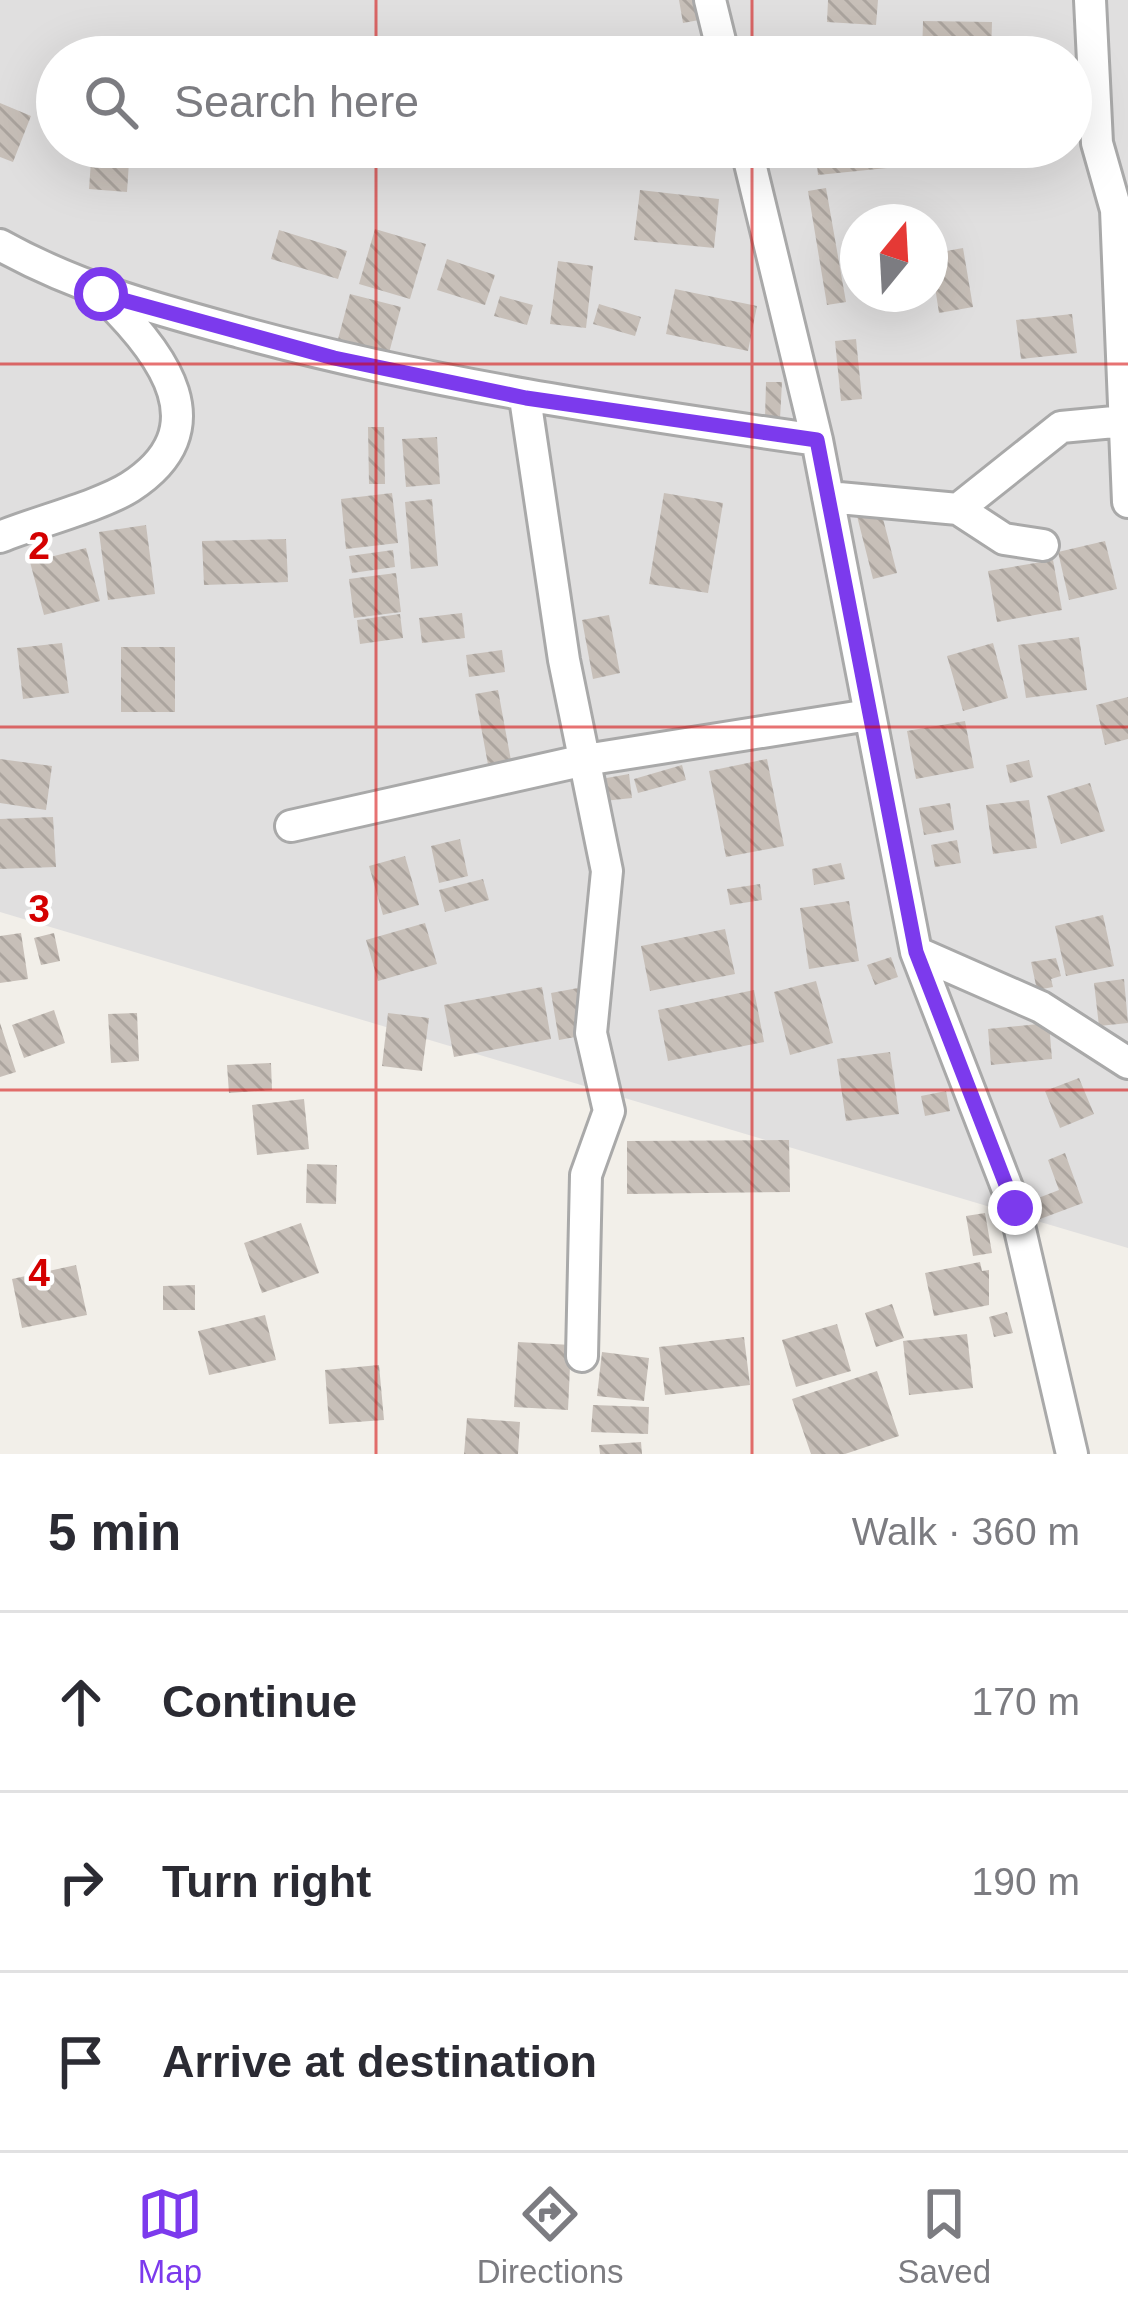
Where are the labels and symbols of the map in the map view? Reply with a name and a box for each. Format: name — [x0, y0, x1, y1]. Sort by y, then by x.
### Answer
north arrow — [840, 204, 948, 312]
route start — [74, 267, 128, 321]
text: 2 — [28, 524, 50, 567]
text: 3 — [28, 887, 50, 930]
route end — [988, 1181, 1042, 1235]
text: 4 — [28, 1251, 50, 1294]

